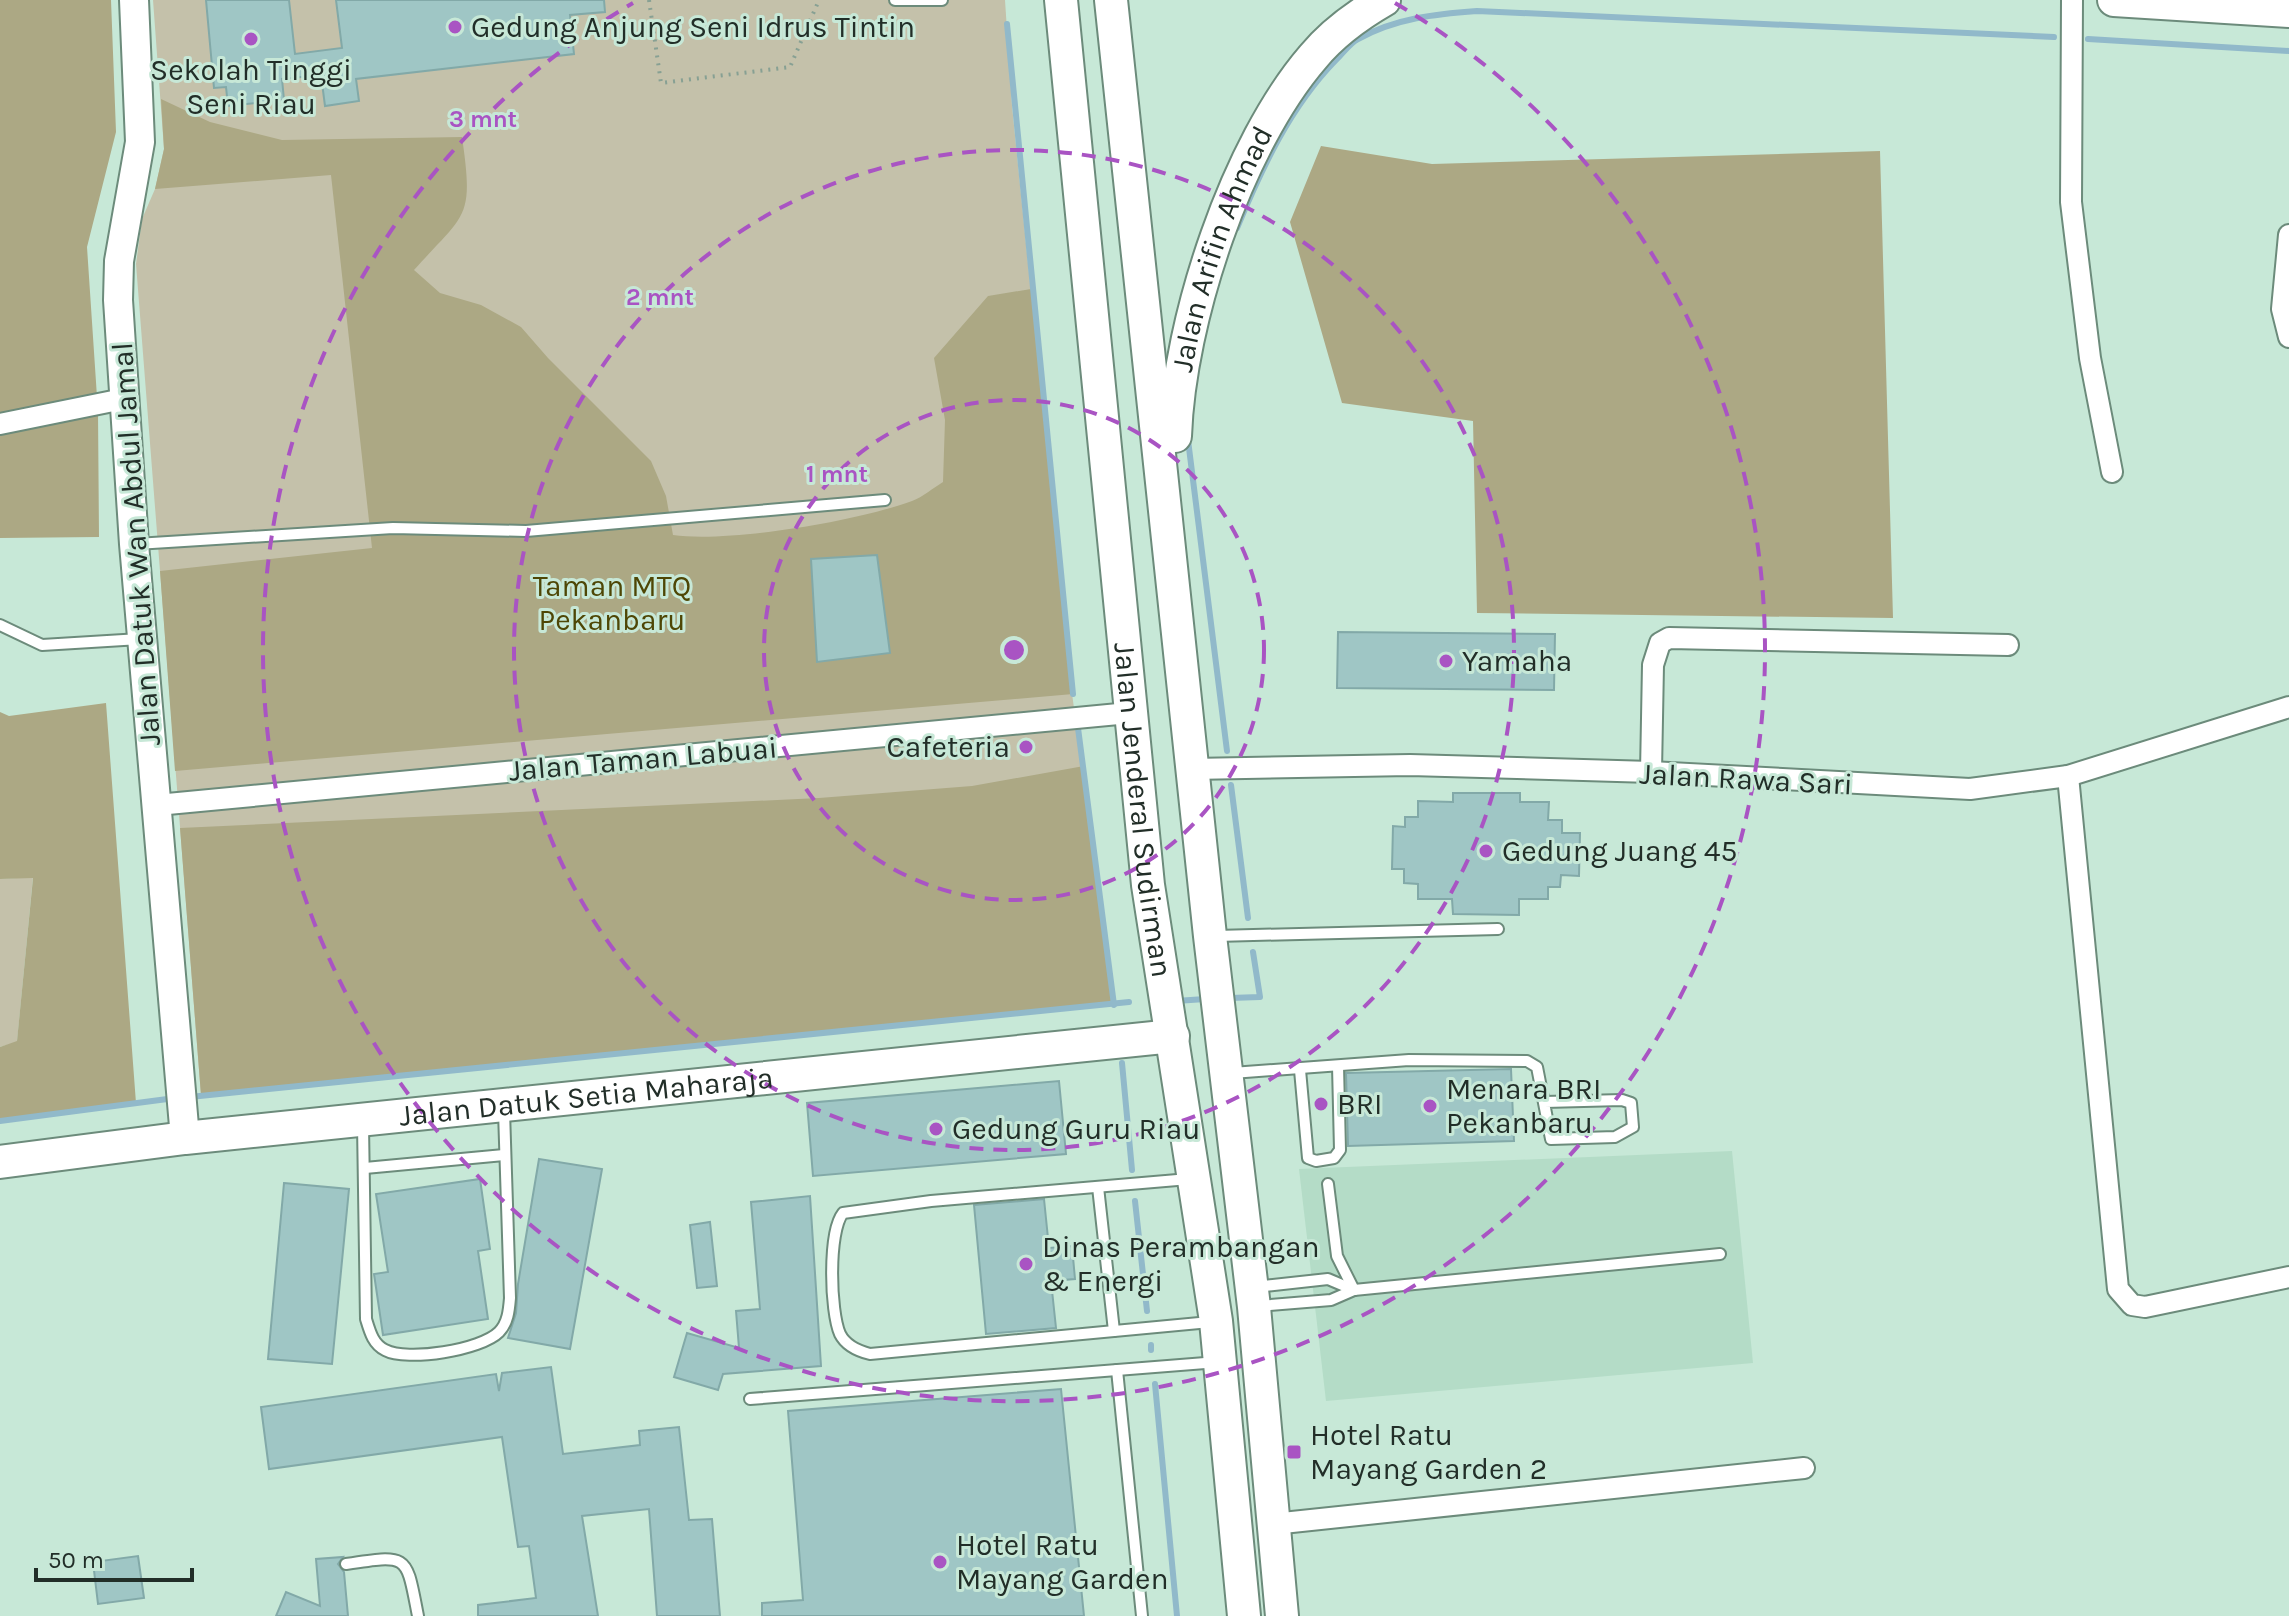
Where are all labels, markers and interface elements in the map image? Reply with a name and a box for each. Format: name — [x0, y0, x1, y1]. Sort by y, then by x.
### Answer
place label: Gedung Anjung Seni Idrus Tintin — [471, 9, 915, 45]
marker: Gedung Anjung Seni Idrus Tintin — [446, 18, 464, 36]
marker: Sekolah Tinggi Seni Riau — [242, 30, 260, 48]
place label: Sekolah Tinggi Seni Riau — [150, 52, 352, 122]
text: 3 mnt — [449, 105, 517, 133]
street label: Jalan Arifin Ahmad — [1164, 120, 1281, 374]
text: 2 mnt — [626, 283, 694, 311]
street label: Jalan Datuk Wan Abdul Jamal — [104, 341, 168, 747]
text: 1 mnt — [806, 460, 868, 488]
park label: Taman MTQ Pekanbaru — [533, 568, 691, 638]
centre of rings — [1000, 636, 1028, 664]
street label: Jalan Jenderal Sudirman — [1106, 641, 1180, 980]
place label: Yamaha — [1462, 643, 1572, 679]
marker: Yamaha — [1437, 652, 1455, 670]
street label: Jalan Taman Labuai — [507, 729, 779, 789]
place label: Cafeteria — [886, 729, 1010, 765]
marker: Cafeteria — [1017, 738, 1035, 756]
street label: Jalan Rawa Sari — [1638, 755, 1854, 803]
place label: Gedung Juang 45 — [1502, 833, 1737, 869]
marker: Gedung Juang 45 — [1477, 842, 1495, 860]
street label: Jalan Datuk Setia Maharaja — [398, 1059, 775, 1134]
place label: Menara BRI Pekanbaru — [1446, 1071, 1601, 1141]
place label: BRI — [1337, 1086, 1382, 1122]
marker: BRI — [1312, 1095, 1330, 1113]
marker: Menara BRI Pekanbaru — [1421, 1097, 1439, 1115]
place label: Gedung Guru Riau — [952, 1111, 1200, 1147]
marker: Gedung Guru Riau — [927, 1120, 945, 1138]
place label: Dinas Perambangan & Energi — [1042, 1229, 1320, 1299]
marker: Dinas Perambangan & Energi — [1017, 1255, 1035, 1273]
place label: Hotel Ratu Mayang Garden 2 — [1310, 1417, 1547, 1487]
marker: Hotel Ratu Mayang Garden 2 — [1285, 1443, 1303, 1461]
place label: Hotel Ratu Mayang Garden — [956, 1527, 1169, 1597]
scale bar — [36, 1532, 192, 1582]
text: 50 m — [48, 1546, 104, 1574]
marker: Hotel Ratu Mayang Garden — [931, 1553, 949, 1571]

